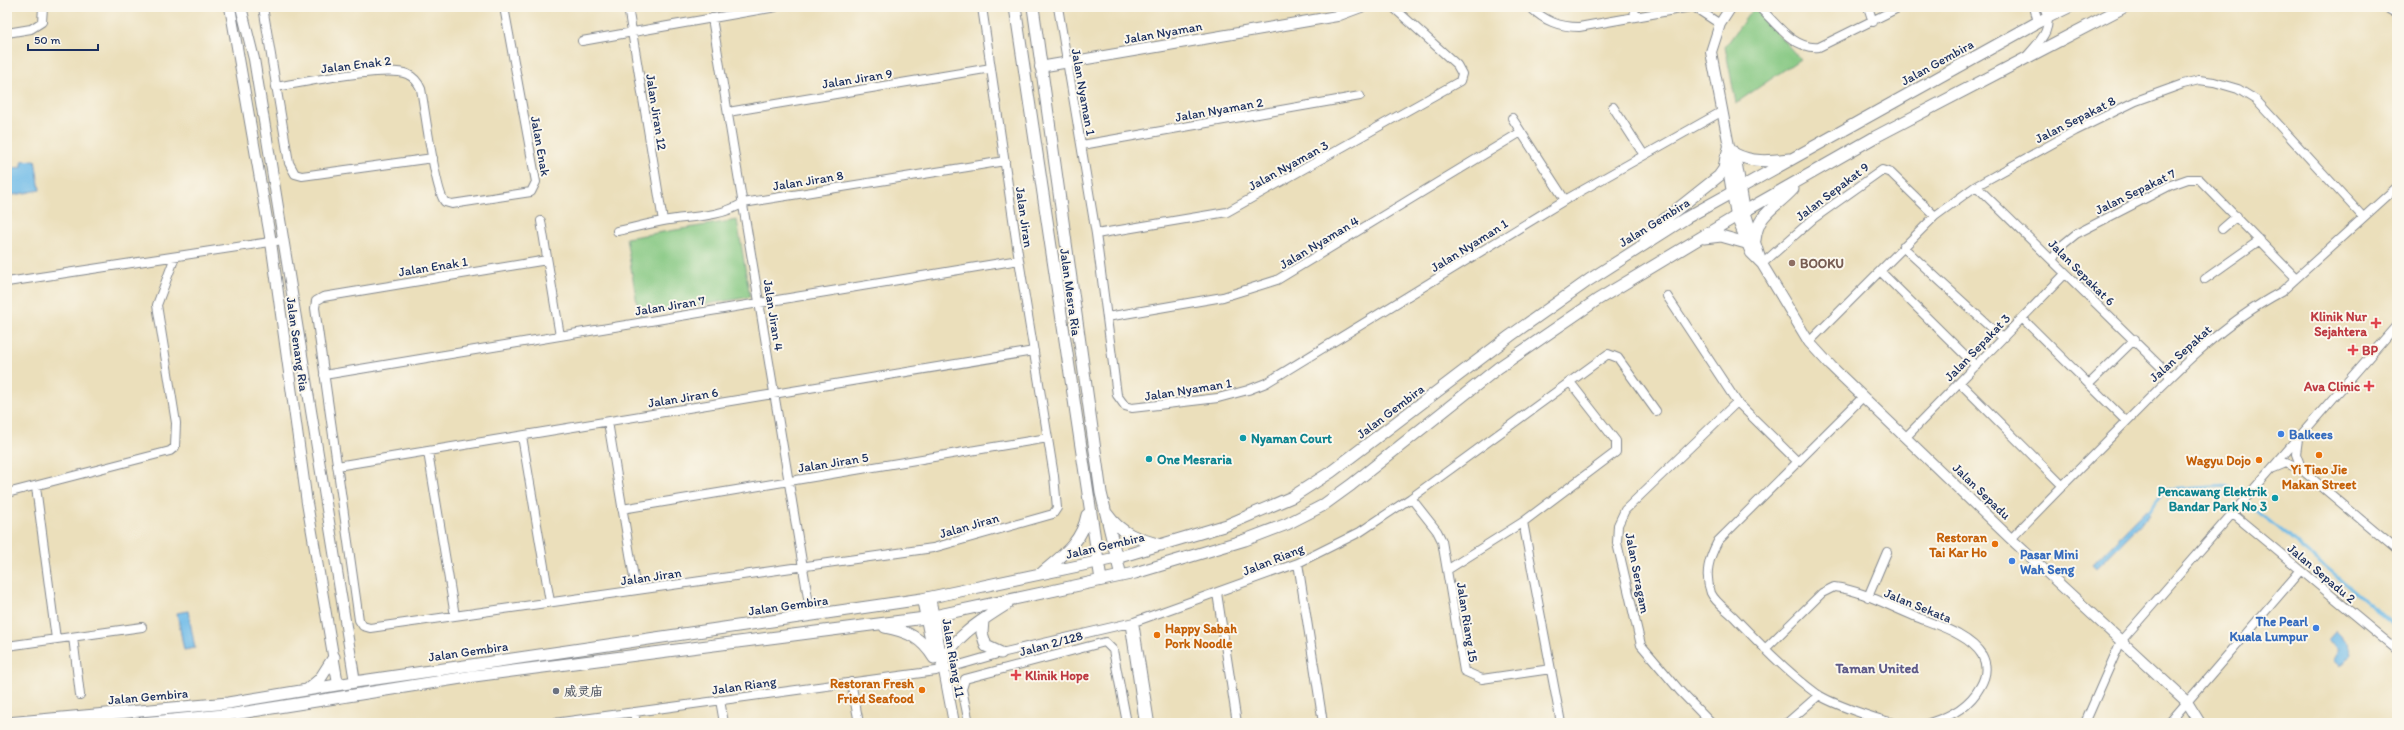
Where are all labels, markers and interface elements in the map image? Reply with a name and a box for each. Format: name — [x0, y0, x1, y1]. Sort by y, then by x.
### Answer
street label: Jalan Nyaman — [1123, 18, 1203, 47]
scale bar — [28, 26, 98, 52]
text: 50 m — [34, 33, 60, 47]
street label: Jalan Gembira — [1898, 36, 1977, 88]
street label: Jalan Nyaman 1 — [1068, 47, 1099, 137]
street label: Jalan Enak 2 — [320, 53, 392, 76]
street label: Jalan Jiran 9 — [821, 65, 894, 91]
street label: Jalan Jiran 12 — [643, 73, 670, 152]
street label: Jalan Sepakat 8 — [2033, 93, 2118, 146]
street label: Jalan Nyaman 2 — [1174, 94, 1264, 125]
street label: Jalan Enak — [528, 115, 553, 178]
street label: Jalan Nyaman 3 — [1246, 137, 1331, 194]
street label: Jalan Sepakat 9 — [1793, 159, 1872, 224]
street label: Jalan Sepakat 7 — [2093, 165, 2178, 217]
street label: Jalan Jiran 8 — [772, 168, 845, 193]
street label: Jalan Jiran — [1013, 186, 1036, 249]
street label: Jalan Gembira — [1616, 194, 1693, 250]
street label: Jalan Nyaman 4 — [1277, 213, 1362, 272]
street label: Jalan Nyaman 1 — [1428, 216, 1511, 275]
street label: Jalan Sepakat 6 — [2045, 236, 2118, 309]
street label: Jalan Mesra Ria — [1057, 247, 1084, 337]
street label: Jalan Enak 1 — [397, 254, 469, 279]
place label: BOOKU — [1800, 256, 1844, 271]
marker: BOOKU — [1787, 258, 1797, 268]
street label: Jalan Jiran 4 — [760, 278, 787, 352]
street label: Jalan Jiran 7 — [634, 292, 707, 318]
street label: Jalan Senang Ria — [283, 296, 312, 393]
place label: Klinik Nur Sejahtera — [2311, 309, 2368, 340]
street label: Jalan Sepakat 3 — [1941, 310, 2013, 384]
marker: Klinik Nur Sejahtera — [2370, 317, 2382, 329]
street label: Jalan Sepakat — [2146, 322, 2214, 385]
place label: BP — [2362, 343, 2378, 358]
marker: BP — [2347, 344, 2359, 356]
street label: Jalan Nyaman 1 — [1143, 375, 1233, 404]
place label: Ava Clinic — [2303, 379, 2360, 394]
marker: Ava Clinic — [2363, 380, 2375, 392]
street label: Jalan Gembira — [1354, 381, 1427, 442]
street label: Jalan Jiran 6 — [647, 385, 720, 410]
place label: Balkees — [2289, 427, 2333, 442]
marker: Balkees — [2276, 429, 2286, 439]
place label: Nyaman Court — [1251, 431, 1332, 447]
marker: Nyaman Court — [1238, 433, 1248, 443]
street label: Jalan Jiran 5 — [797, 449, 870, 475]
marker: Yi Tiao Jie Makan Street — [2314, 450, 2324, 460]
place label: One Mesraria — [1157, 452, 1232, 467]
place label: Wagyu Dojo — [2186, 453, 2251, 469]
marker: One Mesraria — [1144, 454, 1154, 464]
marker: Wagyu Dojo — [2254, 455, 2264, 465]
street label: Jalan Sepadu — [1950, 460, 2014, 523]
place label: Yi Tiao Jie Makan Street — [2282, 462, 2356, 492]
place label: Pencawang Elektrik Bandar Park No 3 — [2158, 484, 2267, 514]
marker: Pencawang Elektrik Bandar Park No 3 — [2270, 493, 2280, 503]
street label: Jalan Jiran — [938, 510, 1001, 541]
street label: Jalan Gembira — [1064, 529, 1147, 562]
place label: Restoran Tai Kar Ho — [1928, 530, 1988, 560]
street label: Jalan Seragam — [1622, 532, 1653, 615]
marker: Restoran Tai Kar Ho — [1990, 539, 2000, 549]
street label: Jalan Riang — [1240, 540, 1306, 579]
street label: Jalan Sepadu 2 — [2285, 541, 2359, 606]
place label: Pasar Mini Wah Seng — [2020, 547, 2078, 578]
marker: Pasar Mini Wah Seng — [2007, 556, 2017, 566]
street label: Jalan Jiran — [620, 565, 683, 588]
street label: Jalan Riang 15 — [1454, 581, 1481, 663]
street label: Jalan Sekata — [1882, 585, 1954, 626]
street label: Jalan Gembira — [747, 592, 829, 619]
place label: The Pearl Kuala Lumpur — [2230, 614, 2309, 645]
street label: Jalan Riang 11 — [939, 617, 968, 699]
place label: Happy Sabah Pork Noodle — [1165, 621, 1237, 651]
marker: The Pearl Kuala Lumpur — [2311, 623, 2321, 633]
street label: Jalan 2/128 — [1018, 628, 1085, 659]
marker: Happy Sabah Pork Noodle — [1152, 630, 1162, 640]
street label: Jalan Gembira — [427, 638, 509, 665]
district label: Taman United — [1834, 660, 1919, 677]
place label: Klinik Hope — [1025, 668, 1089, 684]
marker: Klinik Hope — [1010, 669, 1022, 681]
street label: Jalan Riang — [711, 674, 778, 697]
place label: Restoran Fresh Fried Seafood — [830, 676, 915, 706]
place label: 威灵庙 — [564, 684, 603, 699]
street label: Jalan Gembira — [107, 685, 189, 707]
marker: Restoran Fresh Fried Seafood — [917, 685, 927, 695]
marker: 威灵庙 — [551, 686, 561, 696]

